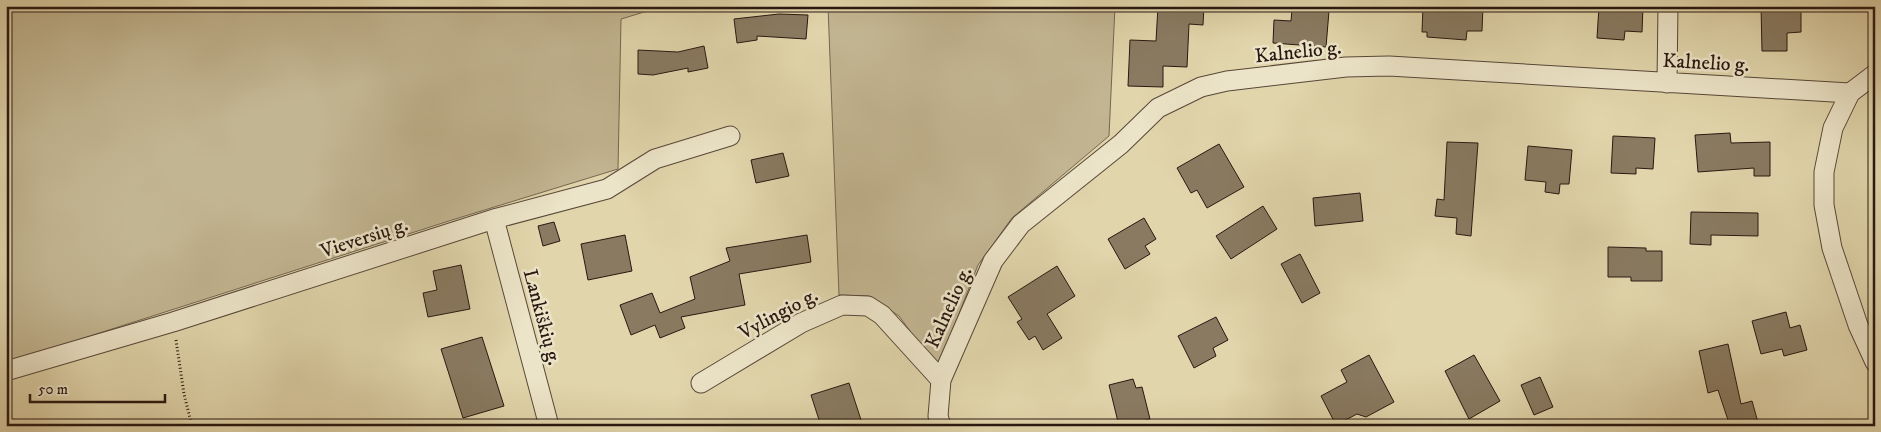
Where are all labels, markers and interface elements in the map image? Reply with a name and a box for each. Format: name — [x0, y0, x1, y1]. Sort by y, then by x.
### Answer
street label: Kalnelio g. — [1254, 36, 1343, 69]
street label: Kalnelio g. — [1662, 49, 1750, 78]
street label: Vieversių g. — [317, 213, 411, 265]
street label: Kalnelio g. — [920, 263, 978, 352]
street label: Lankiškių g. — [517, 267, 566, 368]
street label: Vylingio g. — [734, 283, 823, 346]
scale bar — [30, 372, 165, 404]
text: 50 m — [38, 380, 68, 399]

